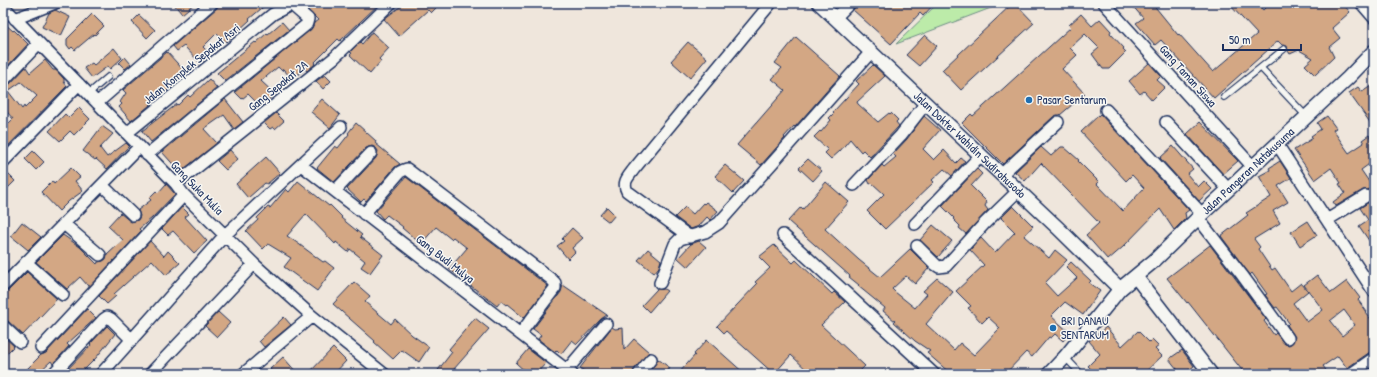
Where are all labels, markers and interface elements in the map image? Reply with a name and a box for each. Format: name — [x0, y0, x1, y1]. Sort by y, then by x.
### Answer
street label: Jalan Komplek Sepakat Asri — [140, 19, 244, 108]
scale bar — [1223, 26, 1301, 52]
text: 50 m — [1229, 31, 1250, 48]
street label: Gang Taman Siswa — [1156, 41, 1221, 111]
street label: Gang Sepakat 2A — [244, 56, 311, 115]
street label: Jalan Dokter Wahidin Sudirohusodo — [910, 87, 1030, 202]
place label: Pasar Sentarum — [1037, 91, 1106, 108]
marker: Pasar Sentarum — [1024, 95, 1034, 105]
street label: Jalan Pangeran Natakusuma — [1198, 123, 1298, 218]
street label: Gang Suka Mulia — [167, 157, 228, 219]
street label: Gang Budi Mulya — [413, 230, 478, 287]
place label: BRI DANAU SENTARUM — [1061, 312, 1109, 343]
marker: BRI DANAU SENTARUM — [1048, 323, 1058, 333]

